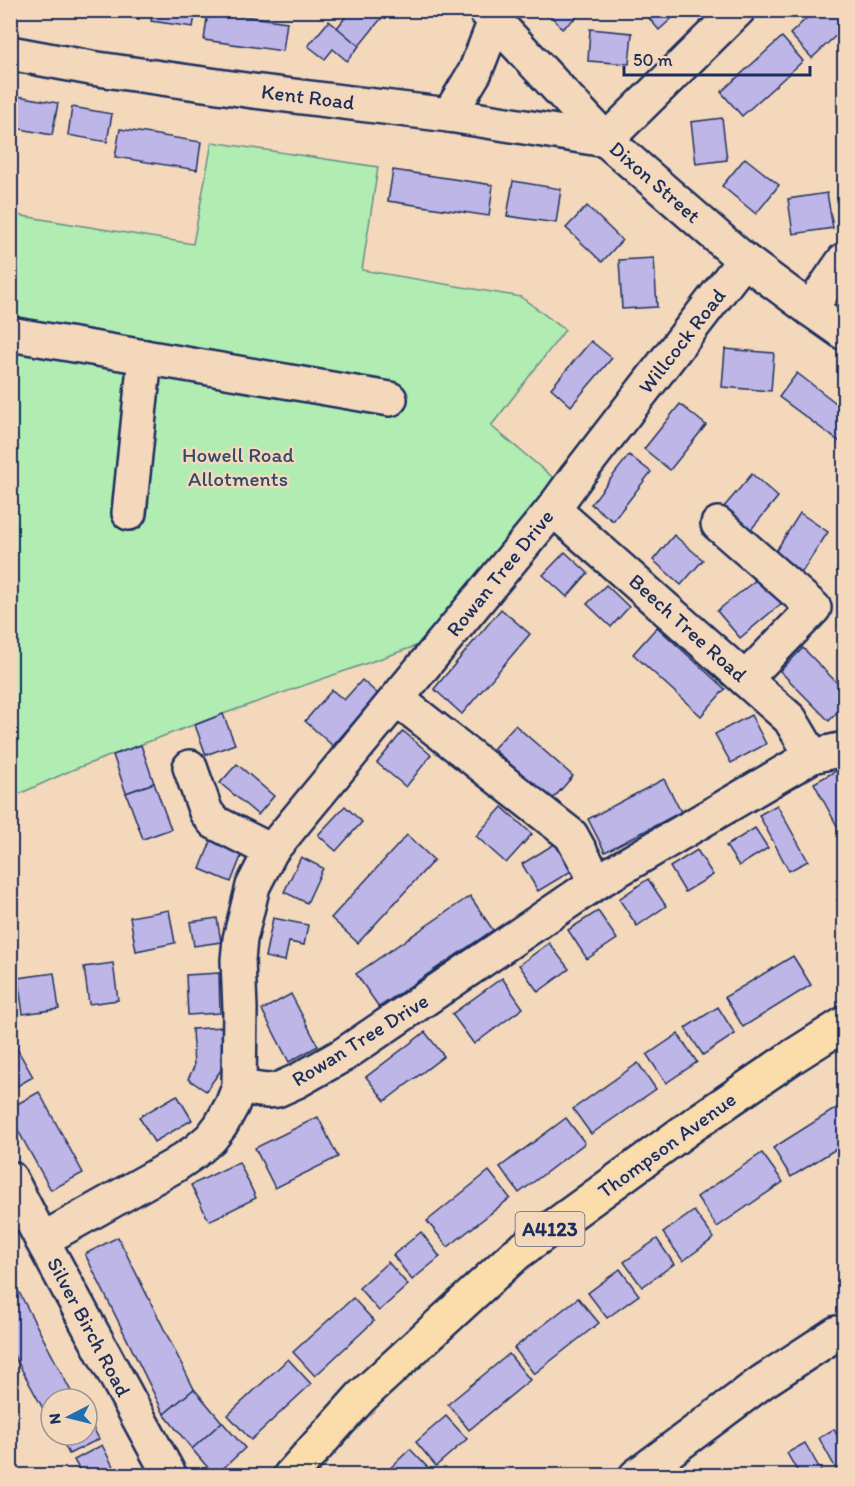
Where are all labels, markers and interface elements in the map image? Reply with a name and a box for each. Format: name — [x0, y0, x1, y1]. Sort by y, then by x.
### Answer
scale bar — [624, 39, 810, 77]
text: 50 m — [633, 49, 673, 71]
street label: Kent Road — [260, 78, 357, 115]
street label: Dixon Street — [605, 135, 706, 228]
street label: Willcock Road — [633, 283, 731, 398]
park label: Howell Road Allotments — [182, 442, 294, 491]
street label: Rowan Tree Drive — [441, 504, 559, 641]
street label: Beech Tree Road — [624, 568, 753, 687]
street label: Rowan Tree Drive — [287, 988, 433, 1092]
street label: Thompson Avenue — [593, 1086, 741, 1203]
road number: A4123 — [516, 1212, 584, 1246]
street label: Silver Birch Road — [42, 1253, 137, 1401]
north arrow — [39, 1387, 99, 1447]
text: N — [45, 1412, 65, 1425]

